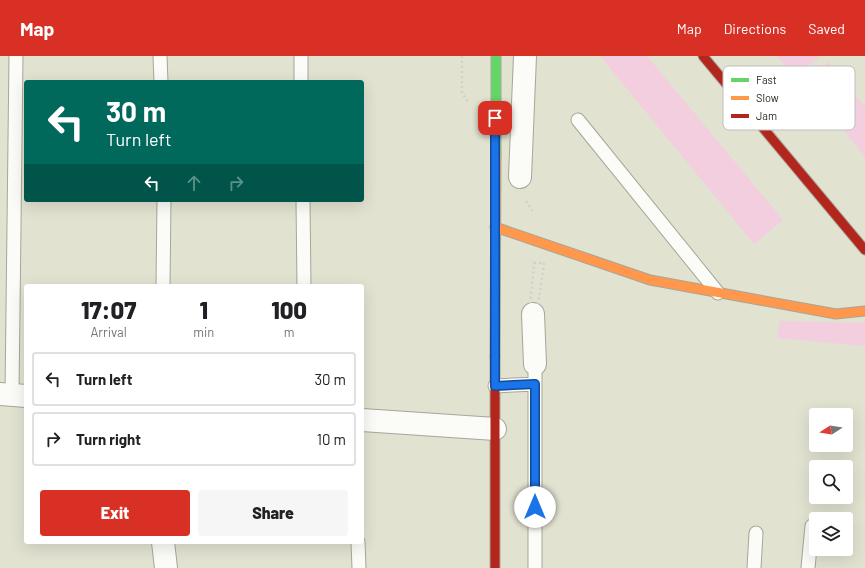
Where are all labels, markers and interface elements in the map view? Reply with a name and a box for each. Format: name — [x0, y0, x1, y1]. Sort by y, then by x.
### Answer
text: Map — [20, 17, 54, 40]
text: Map — [677, 20, 702, 37]
text: Directions — [724, 20, 786, 37]
text: Saved — [808, 20, 845, 37]
legend — [723, 66, 855, 130]
text: Fast — [756, 73, 777, 86]
text: Slow — [756, 91, 779, 104]
text: 30 m — [106, 94, 166, 128]
icon: left — [40, 96, 92, 148]
pin — [478, 101, 512, 135]
icon: arrive — [484, 107, 506, 129]
text: Jam — [756, 109, 777, 122]
text: Turn left — [106, 128, 172, 150]
icon: left — [141, 172, 163, 194]
icon: ahead — [183, 172, 205, 194]
icon: right — [225, 172, 247, 194]
text: 17:07 — [81, 295, 136, 324]
text: 1 — [199, 295, 208, 324]
text: 100 — [271, 295, 307, 324]
text: Arrival — [90, 324, 127, 340]
text: min — [193, 324, 214, 340]
text: m — [284, 324, 294, 340]
icon: left — [42, 368, 64, 390]
text: Turn left — [76, 370, 132, 388]
text: 30 m — [314, 370, 346, 388]
north arrow — [809, 408, 853, 452]
map controls — [809, 408, 853, 556]
icon: right — [42, 428, 64, 450]
text: Turn right — [76, 430, 141, 448]
text: 10 m — [317, 430, 346, 448]
button: search — [809, 460, 853, 504]
position arrow — [514, 486, 556, 528]
button: Exit — [40, 490, 190, 536]
button: Share — [198, 490, 348, 536]
button: layers — [809, 512, 853, 556]

